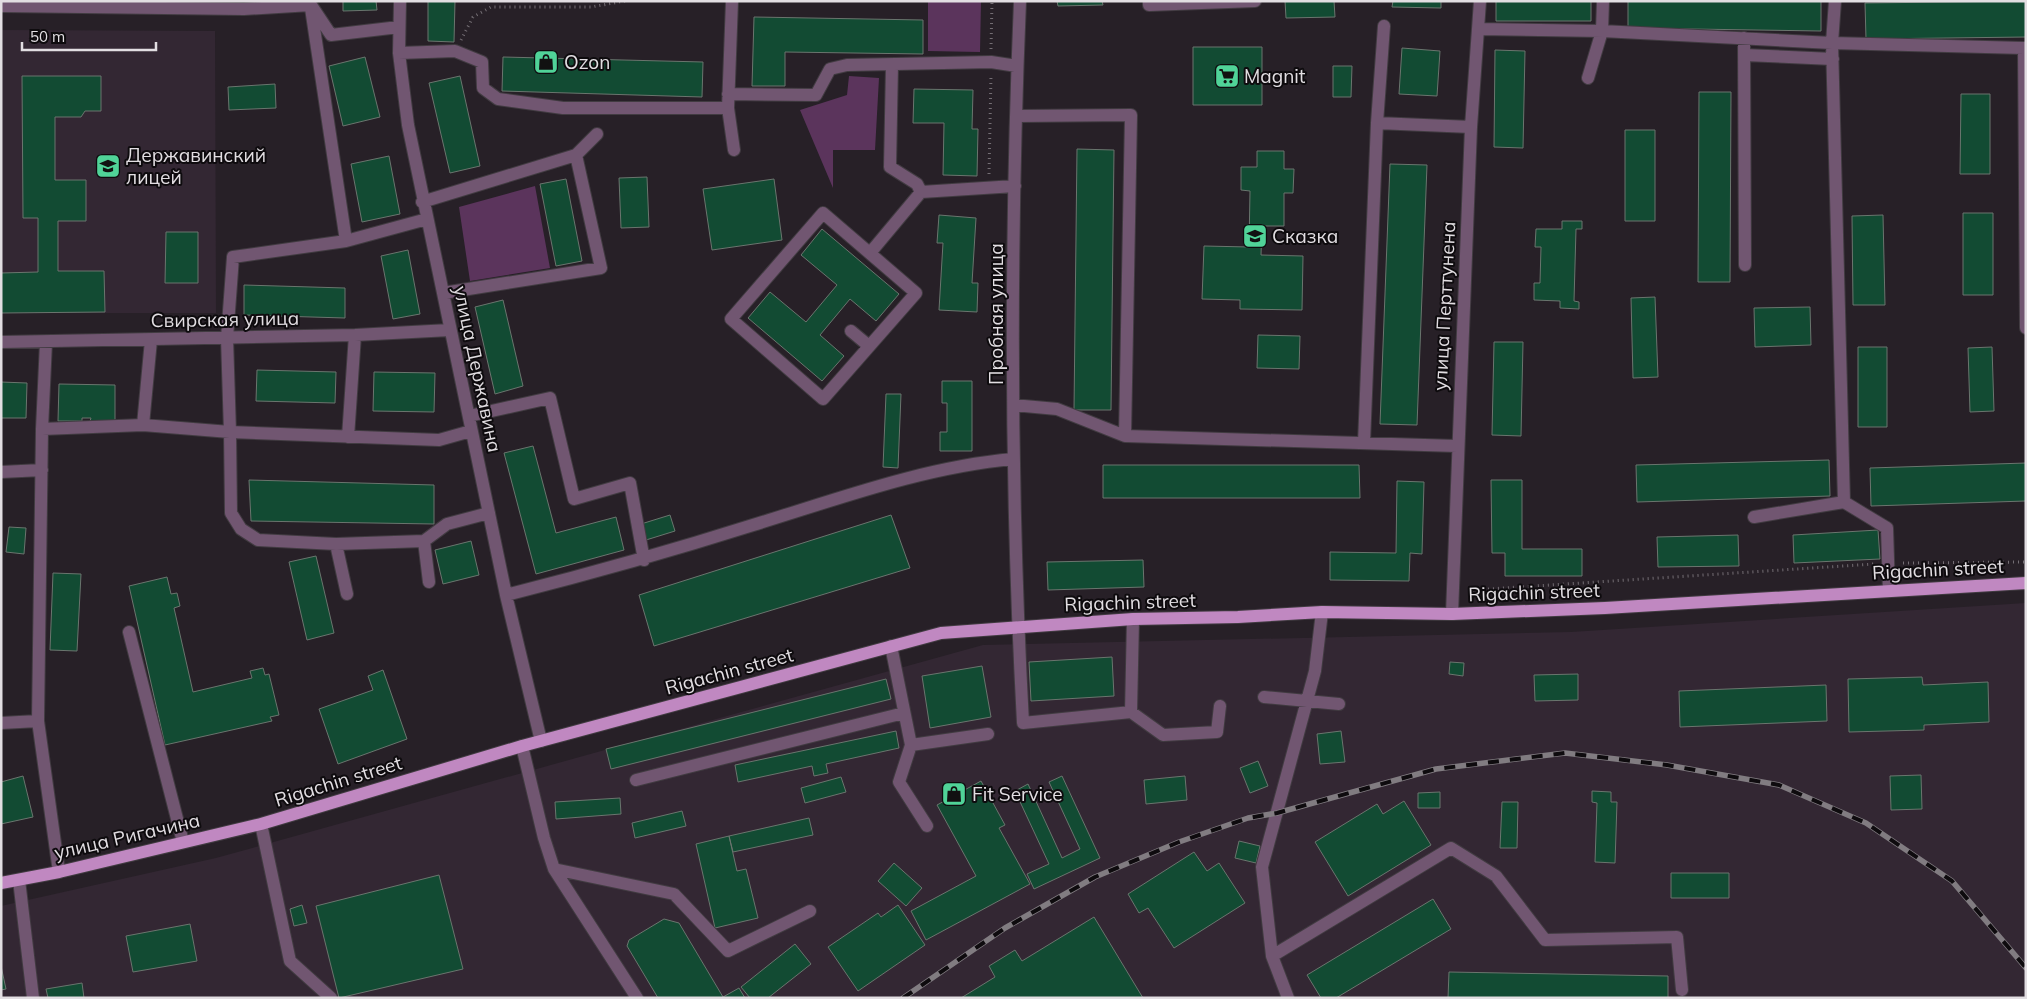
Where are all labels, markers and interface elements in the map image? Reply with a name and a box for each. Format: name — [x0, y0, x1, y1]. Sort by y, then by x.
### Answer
scale bar — [22, 20, 156, 52]
text: 50 m — [30, 27, 65, 46]
shop icon: Ozon — [533, 49, 559, 75]
place label: Ozon — [564, 50, 610, 74]
supermarket icon: Magnit — [1214, 63, 1240, 89]
place label: Magnit — [1244, 64, 1306, 88]
place label: Державинский лицей — [126, 143, 266, 189]
school or university icon: Державинский лицей — [95, 153, 121, 179]
street label: улица Перттунена — [1428, 221, 1460, 391]
school or university icon: Сказка — [1242, 223, 1268, 249]
place label: Сказка — [1272, 224, 1338, 248]
street label: Пробная улица — [984, 243, 1008, 385]
street label: улица Державина — [449, 284, 507, 454]
street label: Свирская улица — [150, 306, 300, 332]
street label: Rigachin street — [1872, 554, 2005, 584]
street label: Rigachin street — [1468, 578, 1601, 606]
street label: Rigachin street — [1064, 588, 1197, 616]
street label: Rigachin street — [662, 642, 796, 700]
street label: Rigachin street — [271, 750, 405, 812]
shop icon: Fit Service — [941, 781, 967, 807]
place label: Fit Service — [972, 782, 1063, 806]
street label: улица Ригачина — [52, 808, 202, 864]

